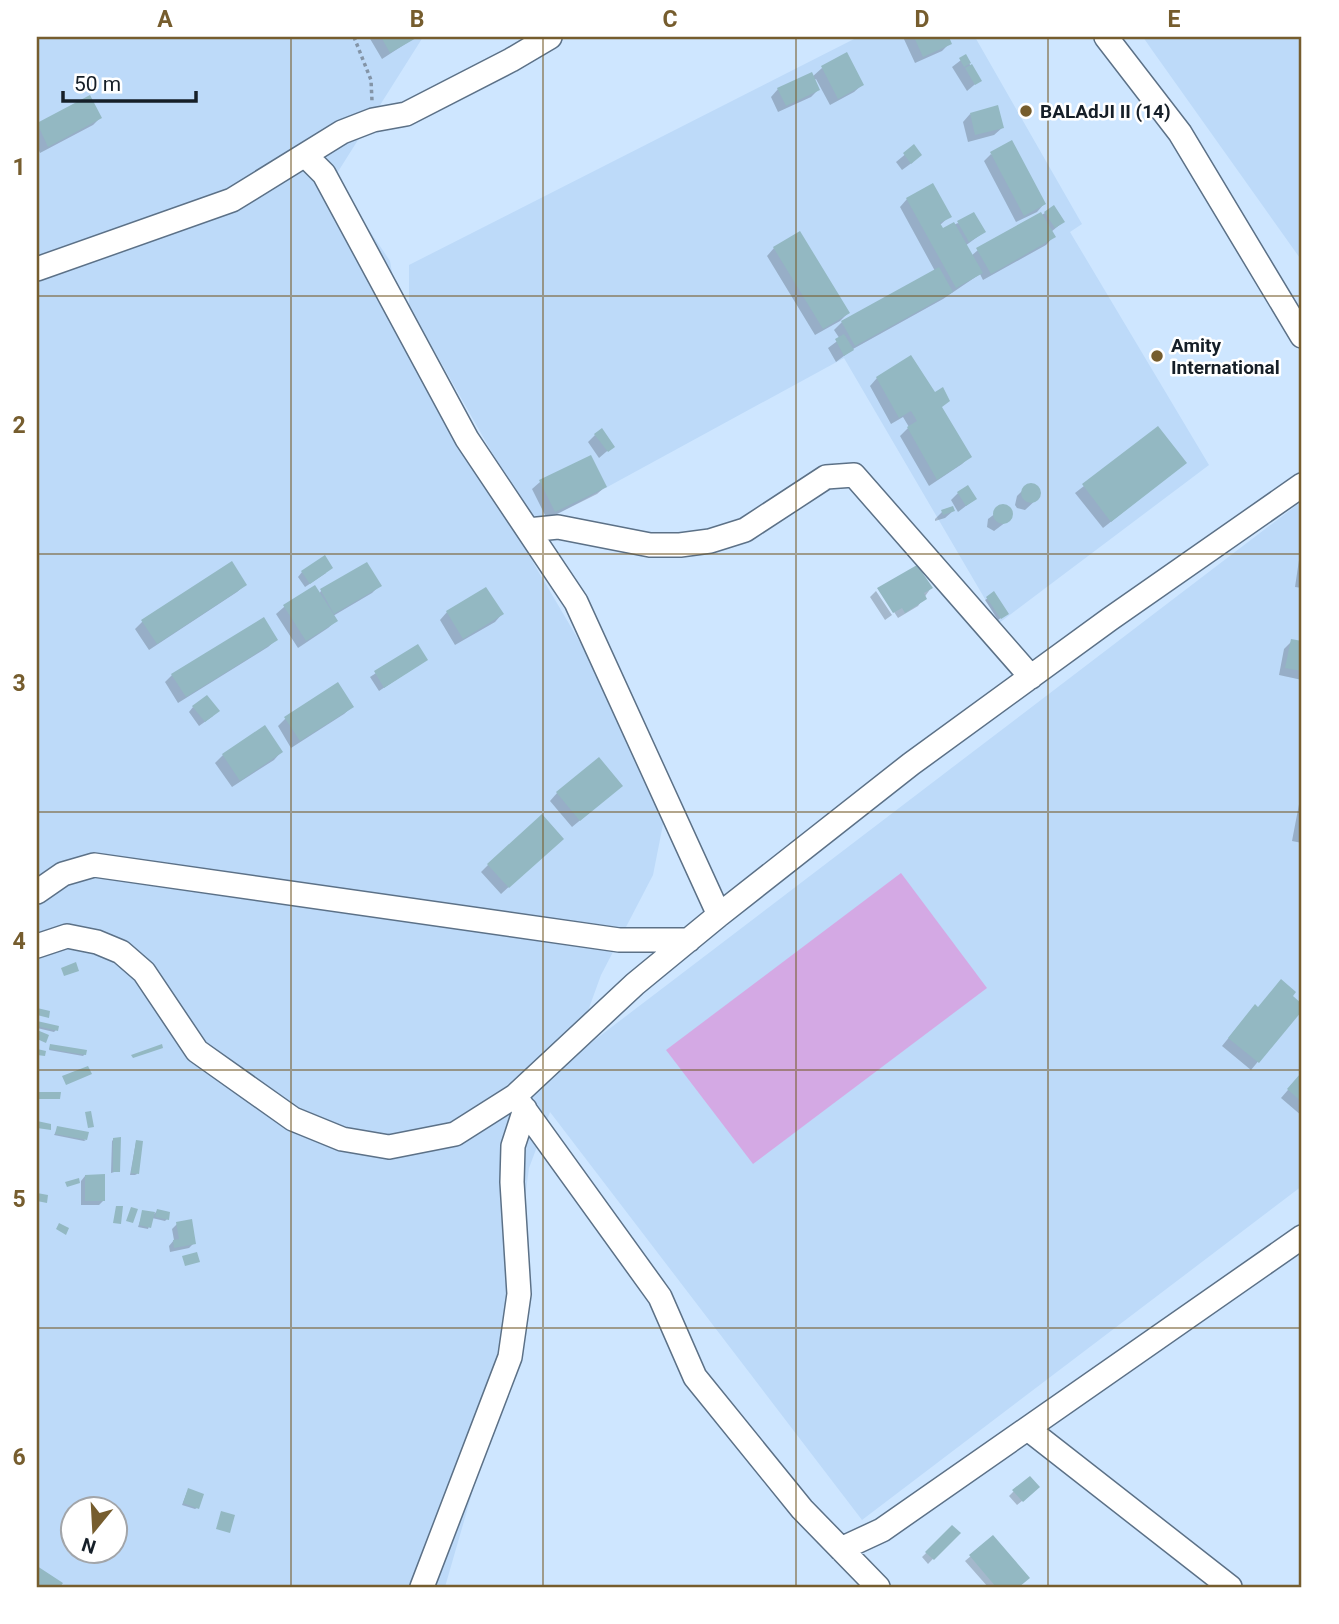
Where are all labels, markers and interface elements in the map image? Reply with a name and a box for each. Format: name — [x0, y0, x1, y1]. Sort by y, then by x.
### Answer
text: A — [157, 6, 173, 33]
text: B — [410, 6, 424, 33]
text: C — [662, 6, 678, 33]
text: D — [915, 6, 929, 33]
text: E — [1168, 6, 1181, 33]
scale bar — [63, 60, 196, 104]
text: 50 m — [74, 72, 121, 96]
place label: BALAdJI II (14) — [1040, 100, 1171, 123]
marker: BALAdJI II (14) — [1018, 103, 1034, 119]
text: 1 — [12, 154, 26, 181]
place label: Amity International — [1171, 334, 1280, 379]
marker: Amity International — [1149, 348, 1165, 364]
text: 2 — [12, 412, 26, 439]
text: 3 — [12, 670, 26, 697]
text: 4 — [12, 928, 26, 955]
text: 5 — [12, 1186, 26, 1213]
text: 6 — [12, 1444, 26, 1471]
north arrow — [60, 1494, 130, 1564]
text: N — [79, 1533, 99, 1559]

